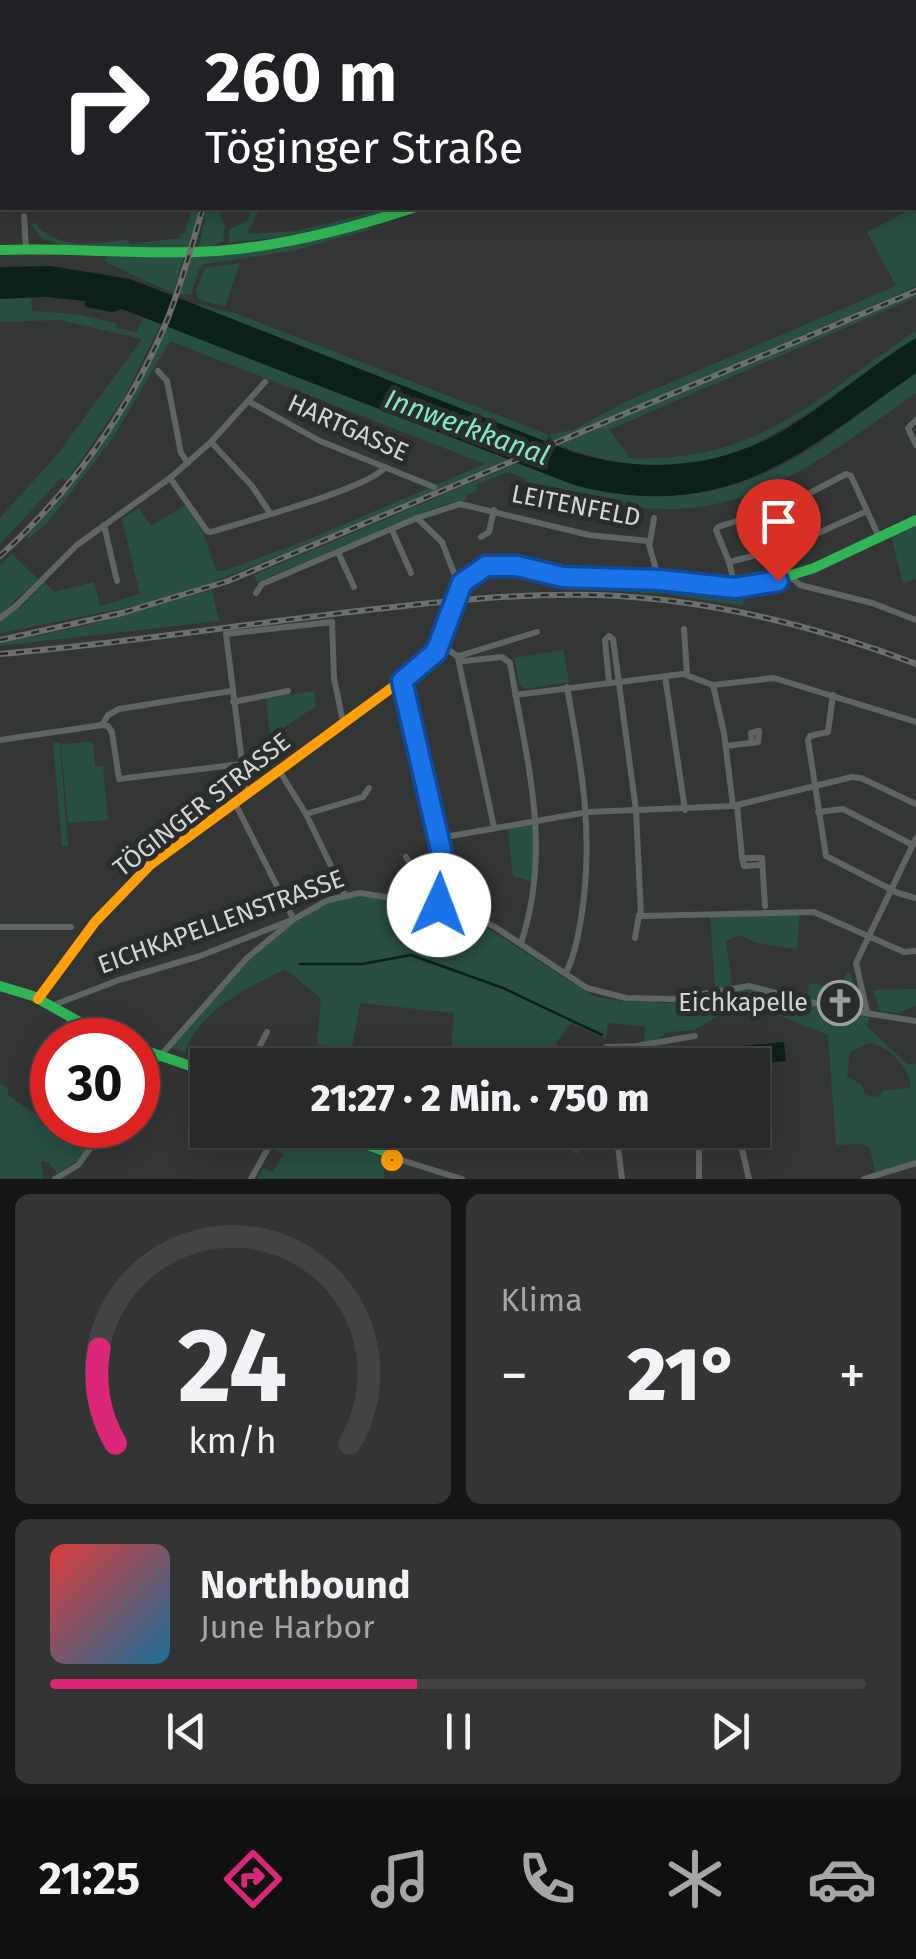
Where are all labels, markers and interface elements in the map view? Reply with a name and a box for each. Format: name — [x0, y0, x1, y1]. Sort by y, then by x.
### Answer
text: 260 m — [205, 36, 397, 120]
icon: right — [40, 40, 170, 170]
text: Töginger Straße — [205, 121, 523, 175]
water label: Innwerkkanal — [380, 382, 554, 472]
street label: HARTGASSE — [283, 388, 413, 468]
street label: LEITENFELD — [509, 479, 643, 533]
pin — [736, 479, 821, 582]
icon: arrive — [751, 494, 806, 549]
street label: TÖGINGER STRASSE — [107, 726, 296, 883]
position arrow — [387, 853, 491, 957]
street label: EICHKAPELLENSTRASSE — [94, 863, 348, 981]
church icon: Eichkapelle — [817, 980, 863, 1026]
place label: Eichkapelle — [678, 988, 808, 1018]
speed limit sign: 30 — [30, 1018, 160, 1148]
text: 21:27 · 2 Min. · 750 m — [311, 1075, 649, 1121]
text: Klima — [501, 1281, 583, 1319]
text: 24 — [178, 1304, 288, 1429]
text: 21° — [627, 1330, 739, 1420]
text: − — [501, 1343, 528, 1409]
text: + — [839, 1343, 866, 1409]
text: km/h — [189, 1420, 277, 1462]
text: Northbound — [200, 1562, 411, 1608]
text: June Harbor — [200, 1608, 375, 1646]
icon: previous — [159, 1704, 214, 1759]
icon: pause — [431, 1704, 486, 1759]
icon: next — [703, 1704, 758, 1759]
icon: directions — [218, 1844, 288, 1914]
icon: music — [365, 1844, 435, 1914]
icon: phone — [512, 1844, 582, 1914]
icon: climate — [660, 1844, 730, 1914]
icon: car — [807, 1844, 877, 1914]
text: 21:25 — [39, 1852, 140, 1906]

